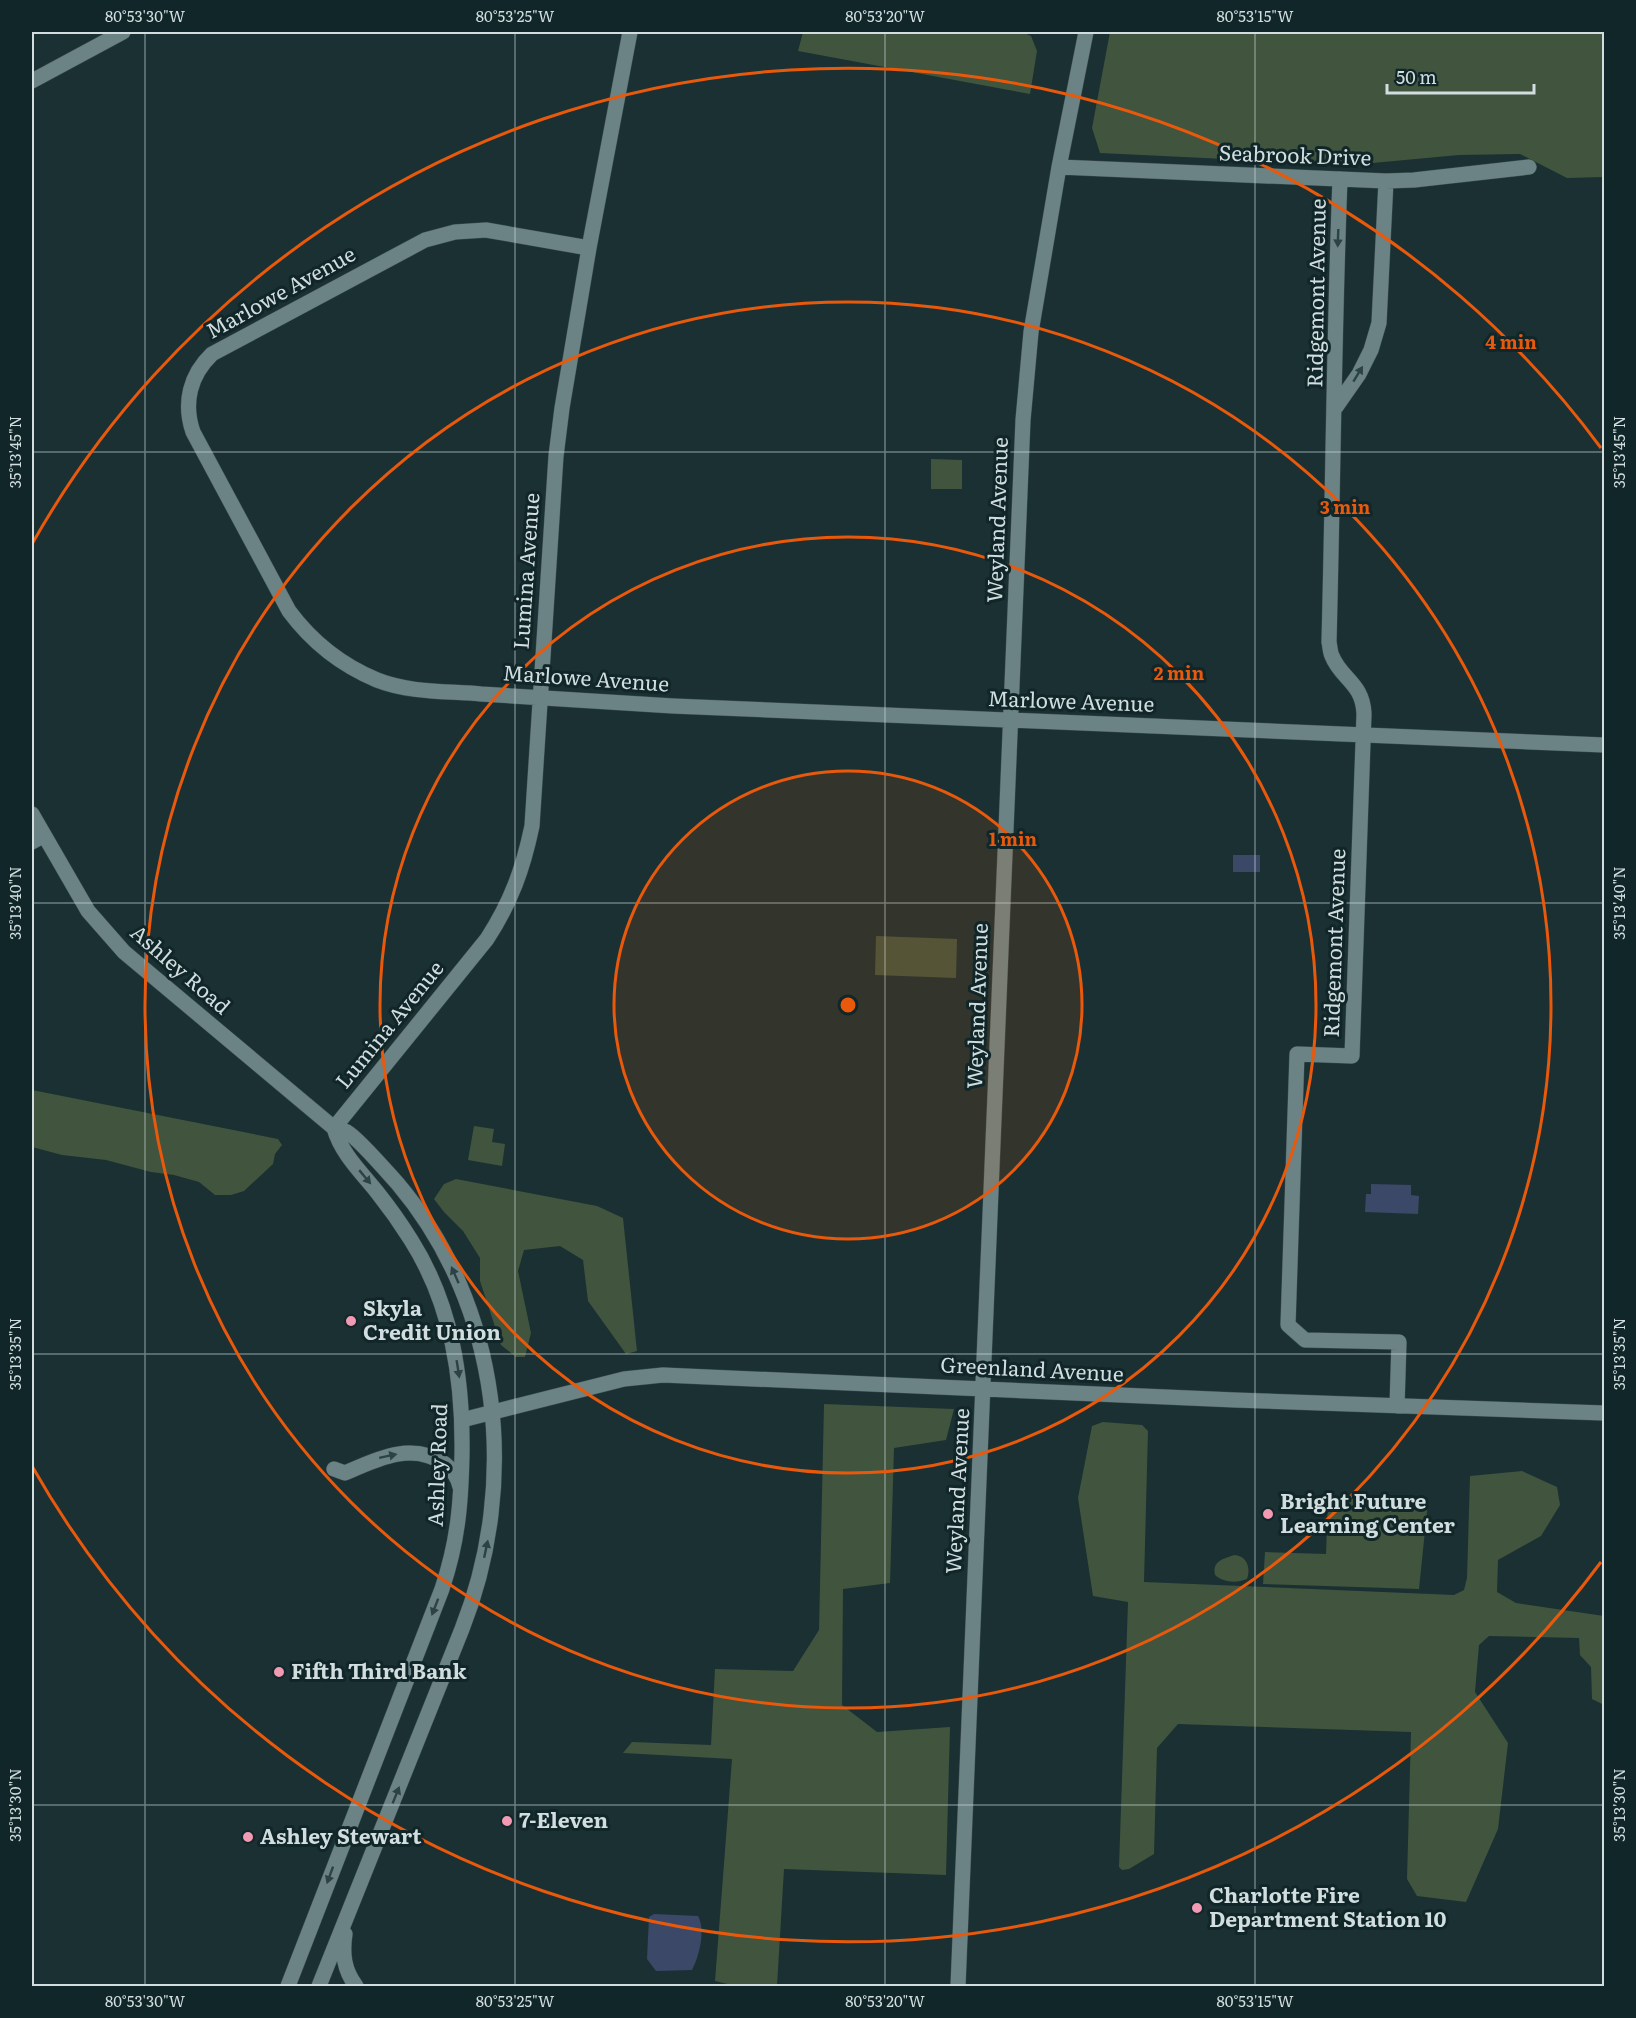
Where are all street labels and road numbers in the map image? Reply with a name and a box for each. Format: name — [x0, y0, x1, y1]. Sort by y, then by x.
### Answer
street label: Seabrook Drive — [1218, 135, 1372, 172]
street label: Ridgemont Avenue — [1297, 198, 1332, 388]
street label: Marlowe Avenue — [199, 237, 360, 345]
street label: Weyland Avenue — [977, 436, 1014, 603]
street label: Lumina Avenue — [504, 491, 545, 650]
street label: Marlowe Avenue — [502, 655, 671, 698]
street label: Marlowe Avenue — [987, 681, 1155, 718]
street label: Ridgemont Avenue — [1314, 848, 1351, 1038]
street label: Ashley Road — [125, 916, 239, 1020]
street label: Weyland Avenue — [957, 922, 994, 1089]
street label: Lumina Avenue — [327, 953, 449, 1094]
street label: Greenland Avenue — [940, 1347, 1125, 1388]
street label: Ashley Road — [418, 1403, 453, 1527]
street label: Weyland Avenue — [936, 1407, 975, 1574]

